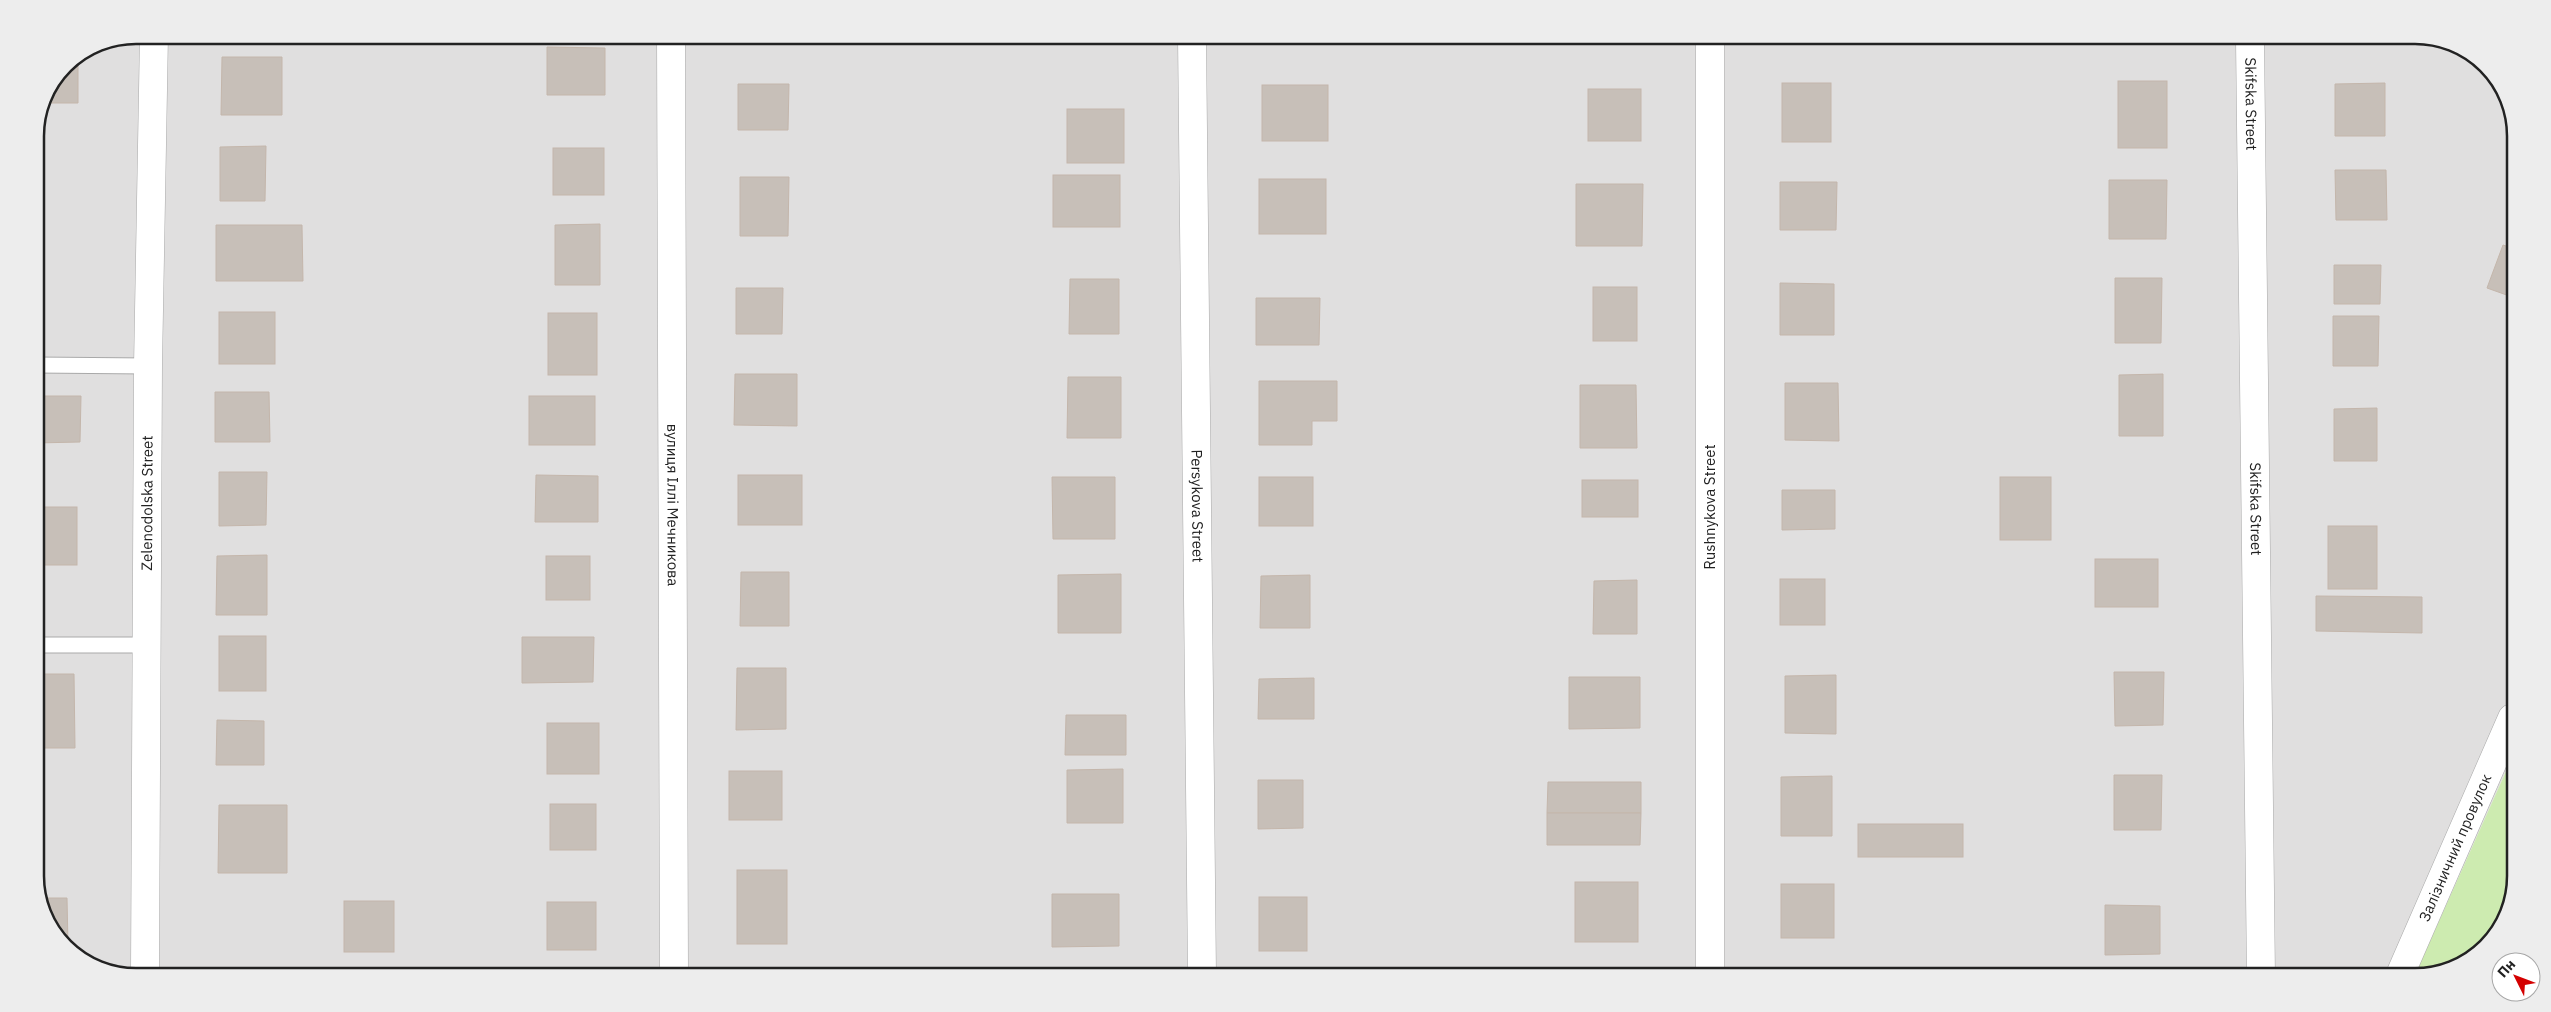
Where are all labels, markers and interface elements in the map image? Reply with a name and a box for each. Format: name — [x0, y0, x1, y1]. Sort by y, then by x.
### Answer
street label: Skifska Street — [2241, 57, 2261, 151]
street label: вулиця Іллі Мечникова — [663, 424, 683, 586]
street label: Zelenodolska Street — [137, 435, 157, 571]
street label: Rushnykova Street — [1700, 444, 1719, 570]
street label: Persykova Street — [1187, 449, 1208, 563]
street label: Skifska Street — [2246, 462, 2266, 556]
street label: Залізничний провулок — [2414, 771, 2495, 924]
north arrow — [2491, 952, 2541, 1002]
text: Пн — [2493, 955, 2519, 981]

